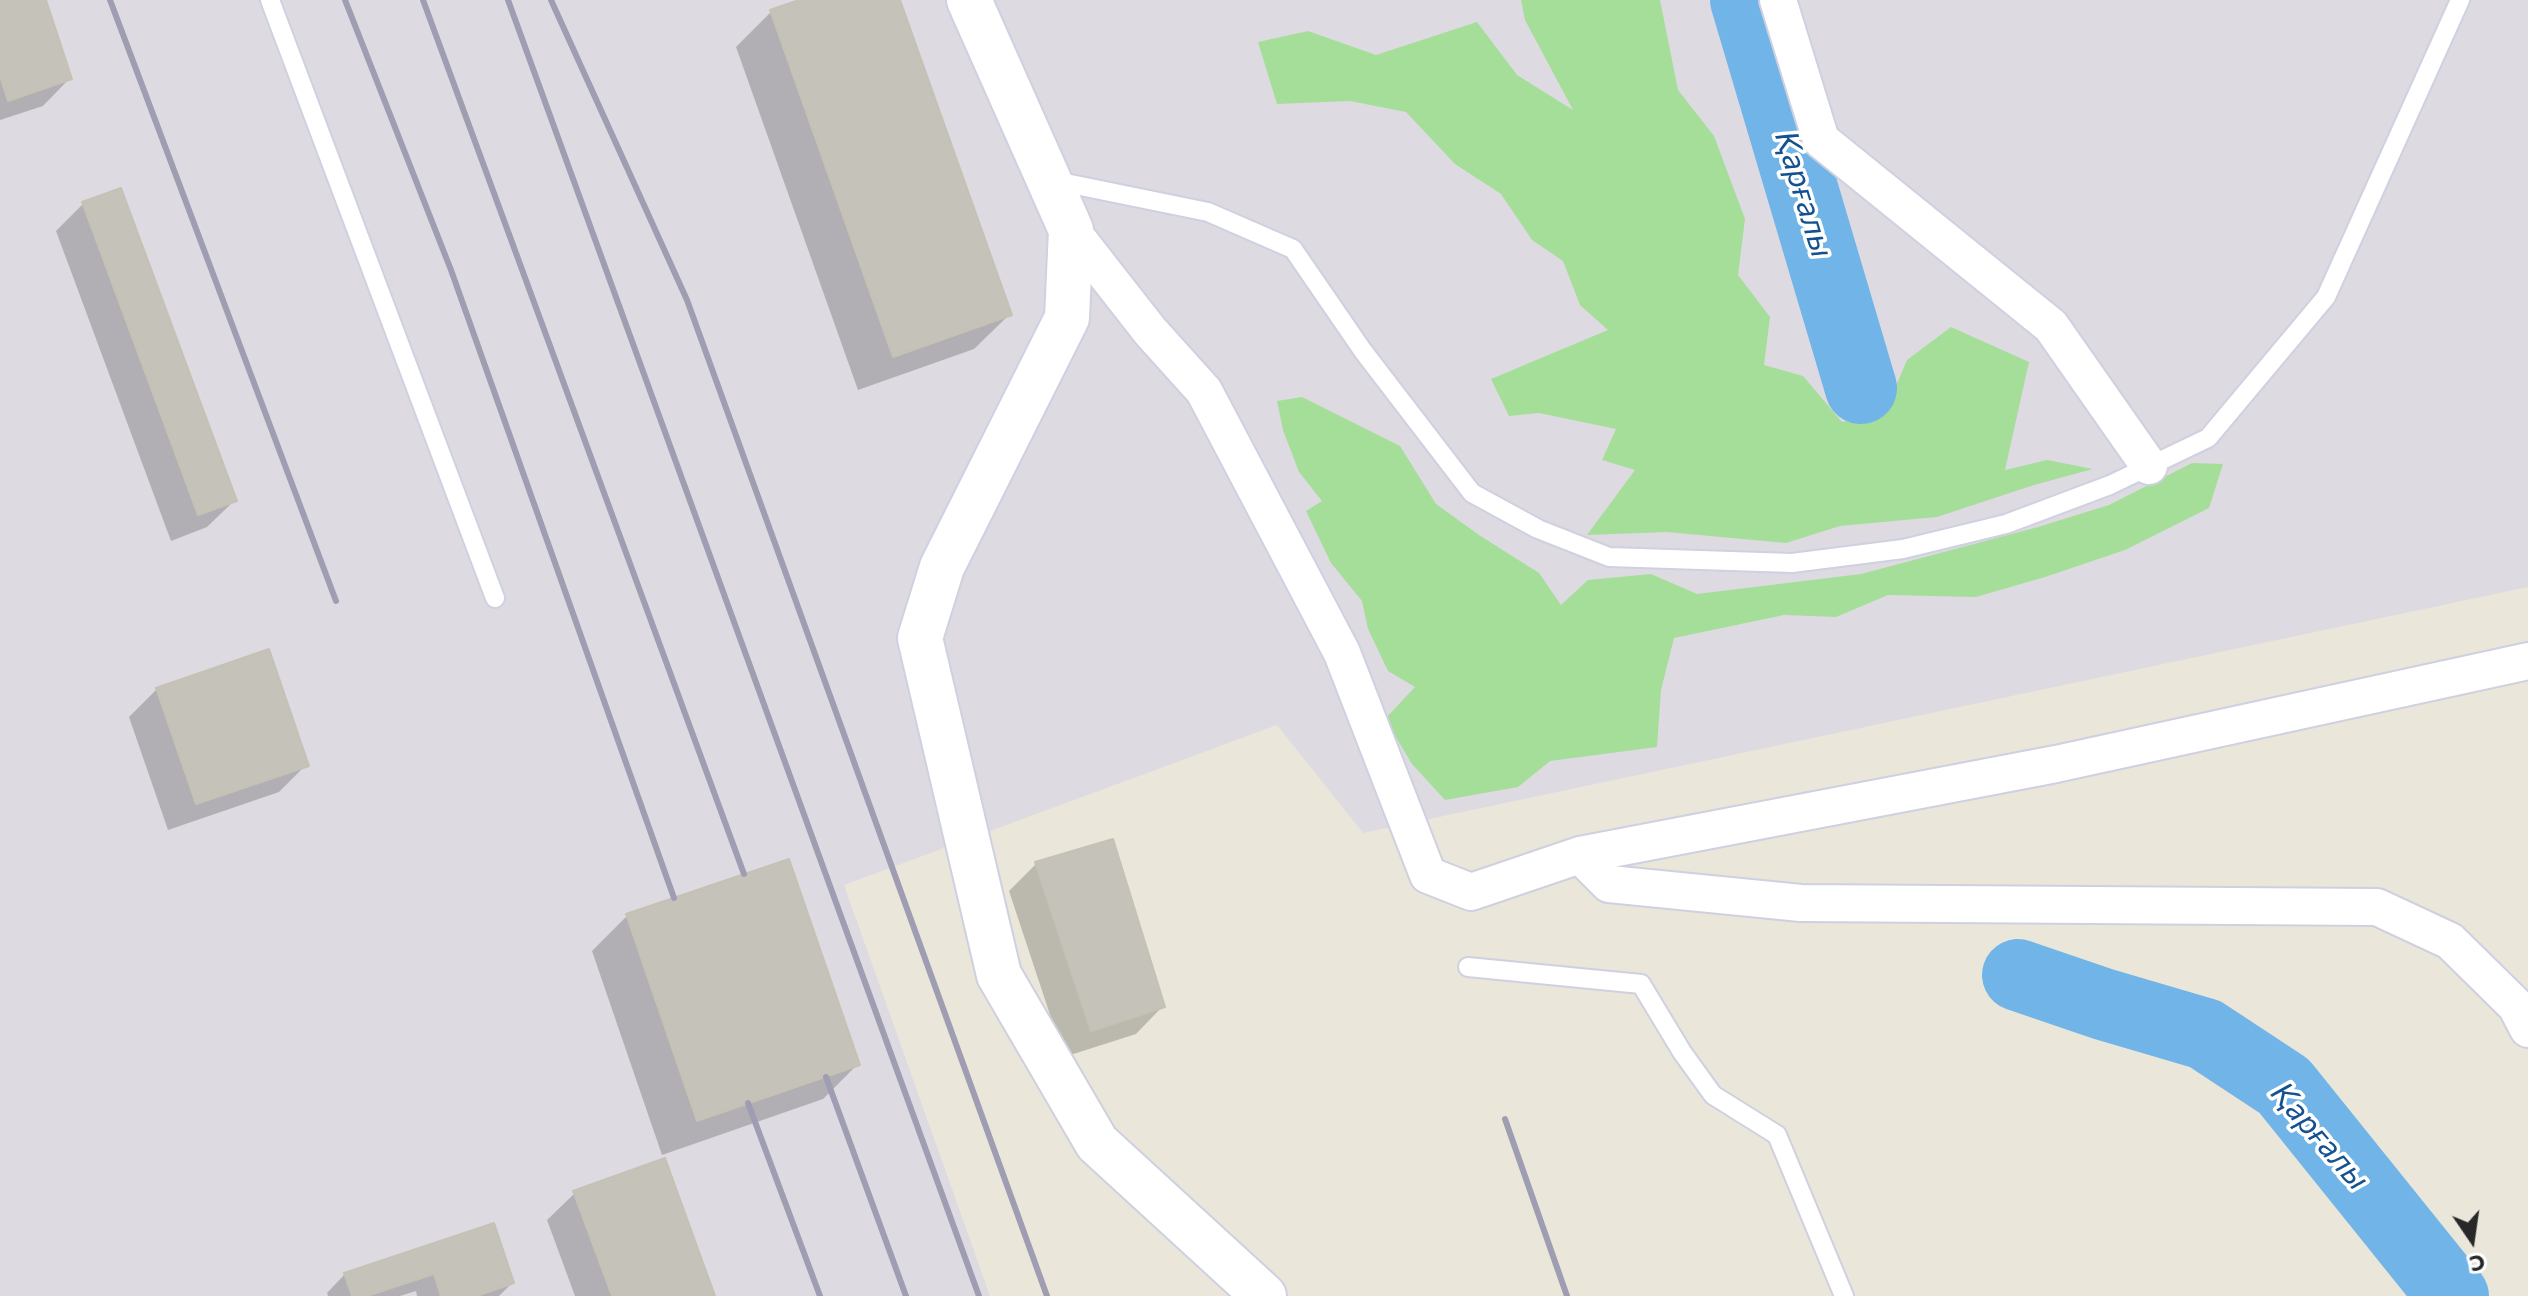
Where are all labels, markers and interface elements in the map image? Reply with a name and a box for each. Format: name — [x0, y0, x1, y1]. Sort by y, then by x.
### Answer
water label: Қарғалы — [1767, 126, 1841, 262]
water label: Қарғалы — [2263, 1074, 2377, 1198]
north arrow — [2432, 1200, 2512, 1280]
text: С — [2467, 1249, 2488, 1279]

